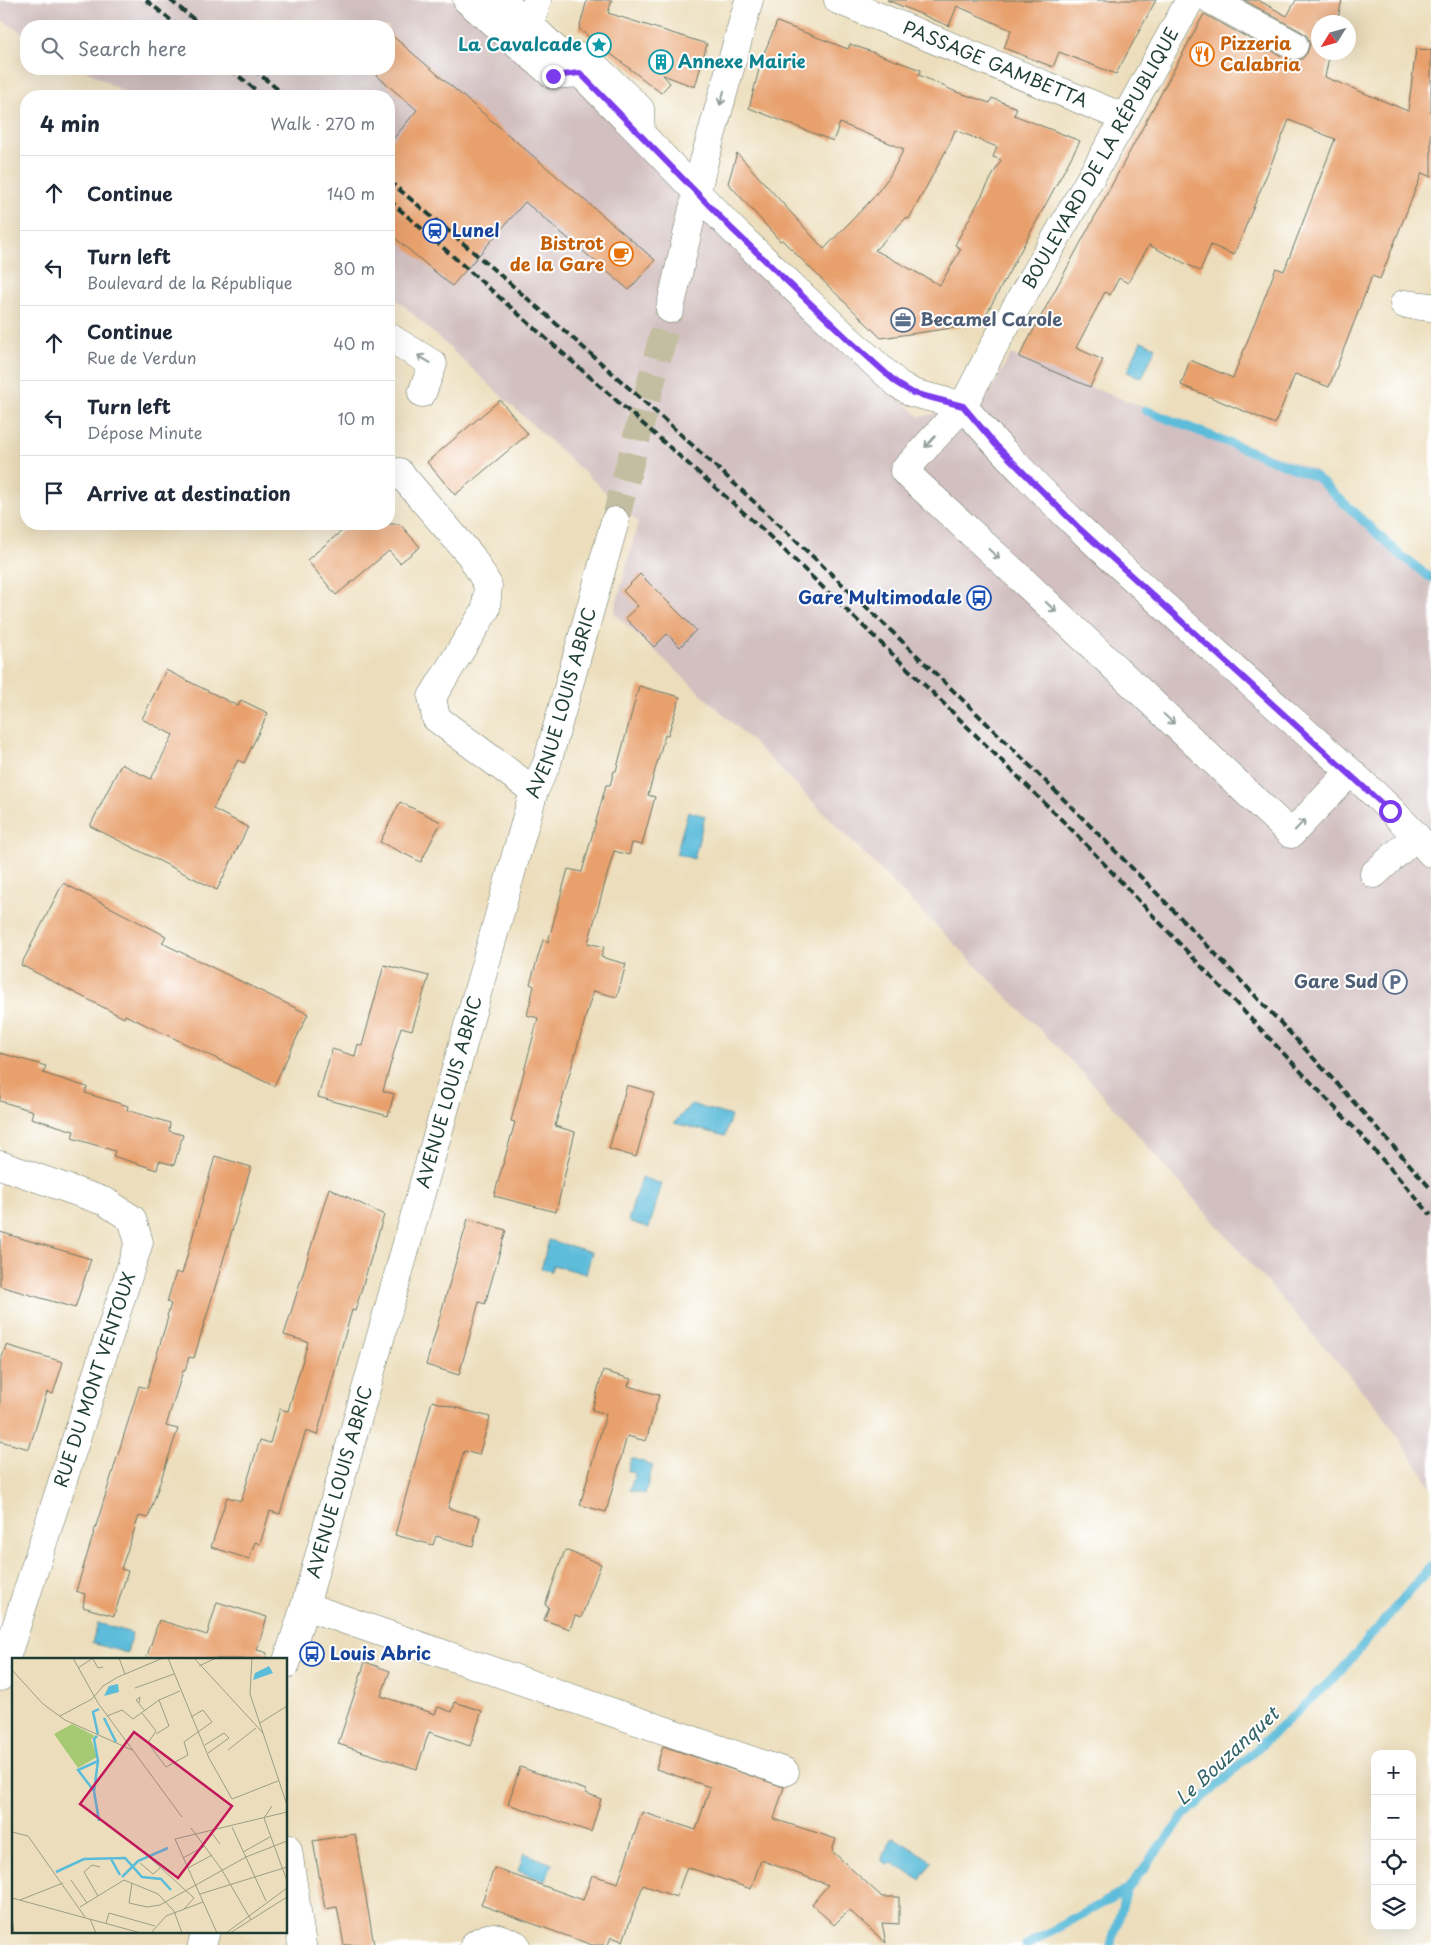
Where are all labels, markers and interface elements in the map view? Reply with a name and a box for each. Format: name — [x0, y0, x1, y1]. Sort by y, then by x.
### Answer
street label: PASSAGE GAMBETTA — [899, 13, 1092, 113]
north arrow — [1311, 15, 1356, 60]
search box — [20, 20, 395, 75]
street label: BOULEVARD DE LA RÉPUBLIQUE — [1014, 22, 1184, 293]
place label: Pizzeria Calabria — [1220, 29, 1301, 77]
place label: La Cavalcade — [458, 30, 582, 57]
place icon: La Cavalcade — [586, 32, 612, 58]
icon: search — [38, 34, 66, 62]
text: Search here — [78, 34, 187, 62]
restaurant icon: Pizzeria Calabria — [1189, 41, 1215, 67]
place label: Annexe Mairie — [678, 47, 806, 74]
building icon: Annexe Mairie — [648, 49, 674, 75]
route end — [542, 65, 565, 88]
one-way arrow — [717, 89, 726, 105]
text: 4 min — [40, 107, 100, 139]
text: Walk · 270 m — [271, 111, 375, 135]
icon: ahead — [40, 179, 68, 207]
text: Continue — [87, 179, 173, 207]
text: 140 m — [327, 181, 375, 205]
place label: Lunel — [452, 216, 499, 243]
station icon: Lunel — [422, 218, 448, 244]
place label: Bistrot de la Gare — [510, 229, 604, 277]
cafe icon: Bistrot de la Gare — [608, 241, 634, 267]
text: Turn left — [87, 242, 171, 270]
icon: left — [40, 254, 68, 282]
text: 80 m — [333, 256, 375, 280]
text: Boulevard de la République — [87, 270, 293, 294]
place label: Becamel Carole — [920, 305, 1062, 332]
office icon: Becamel Carole — [890, 307, 916, 333]
text: Continue — [87, 317, 173, 345]
icon: ahead — [40, 329, 68, 357]
text: 40 m — [333, 331, 375, 355]
text: Rue de Verdun — [87, 345, 197, 369]
one-way arrow — [418, 353, 432, 363]
text: Turn left — [87, 392, 171, 420]
icon: left — [40, 404, 68, 432]
text: 10 m — [338, 406, 375, 430]
text: Dépose Minute — [87, 420, 203, 444]
one-way arrow — [924, 435, 936, 448]
icon: arrive — [40, 479, 68, 507]
text: Arrive at destination — [87, 479, 291, 507]
one-way arrow — [988, 548, 1001, 560]
place label: Gare Multimodale — [798, 583, 962, 610]
bus stop icon: Gare Multimodale — [966, 585, 992, 611]
one-way arrow — [1045, 601, 1057, 613]
street label: AVENUE LOUIS ABRIC — [518, 604, 602, 801]
one-way arrow — [1163, 713, 1176, 725]
route start — [1379, 800, 1402, 823]
one-way arrow — [1294, 819, 1306, 832]
place label: Gare Sud — [1294, 967, 1378, 994]
parking icon: Gare Sud — [1382, 969, 1408, 995]
street label: AVENUE LOUIS ABRIC — [408, 992, 488, 1191]
street label: RUE DU MONT VENTOUX — [46, 1268, 141, 1491]
street label: AVENUE LOUIS ABRIC — [299, 1382, 378, 1581]
place label: Louis Abric — [330, 1639, 431, 1666]
bus stop icon: Louis Abric — [299, 1641, 325, 1667]
inset map — [12, 1658, 288, 1932]
water label: Le Bouzanquet — [1168, 1698, 1286, 1811]
map controls — [1371, 1750, 1416, 1930]
button: + — [1371, 1750, 1416, 1795]
button: − — [1371, 1795, 1416, 1840]
button: locate — [1371, 1840, 1416, 1885]
button: layers — [1371, 1885, 1416, 1930]

